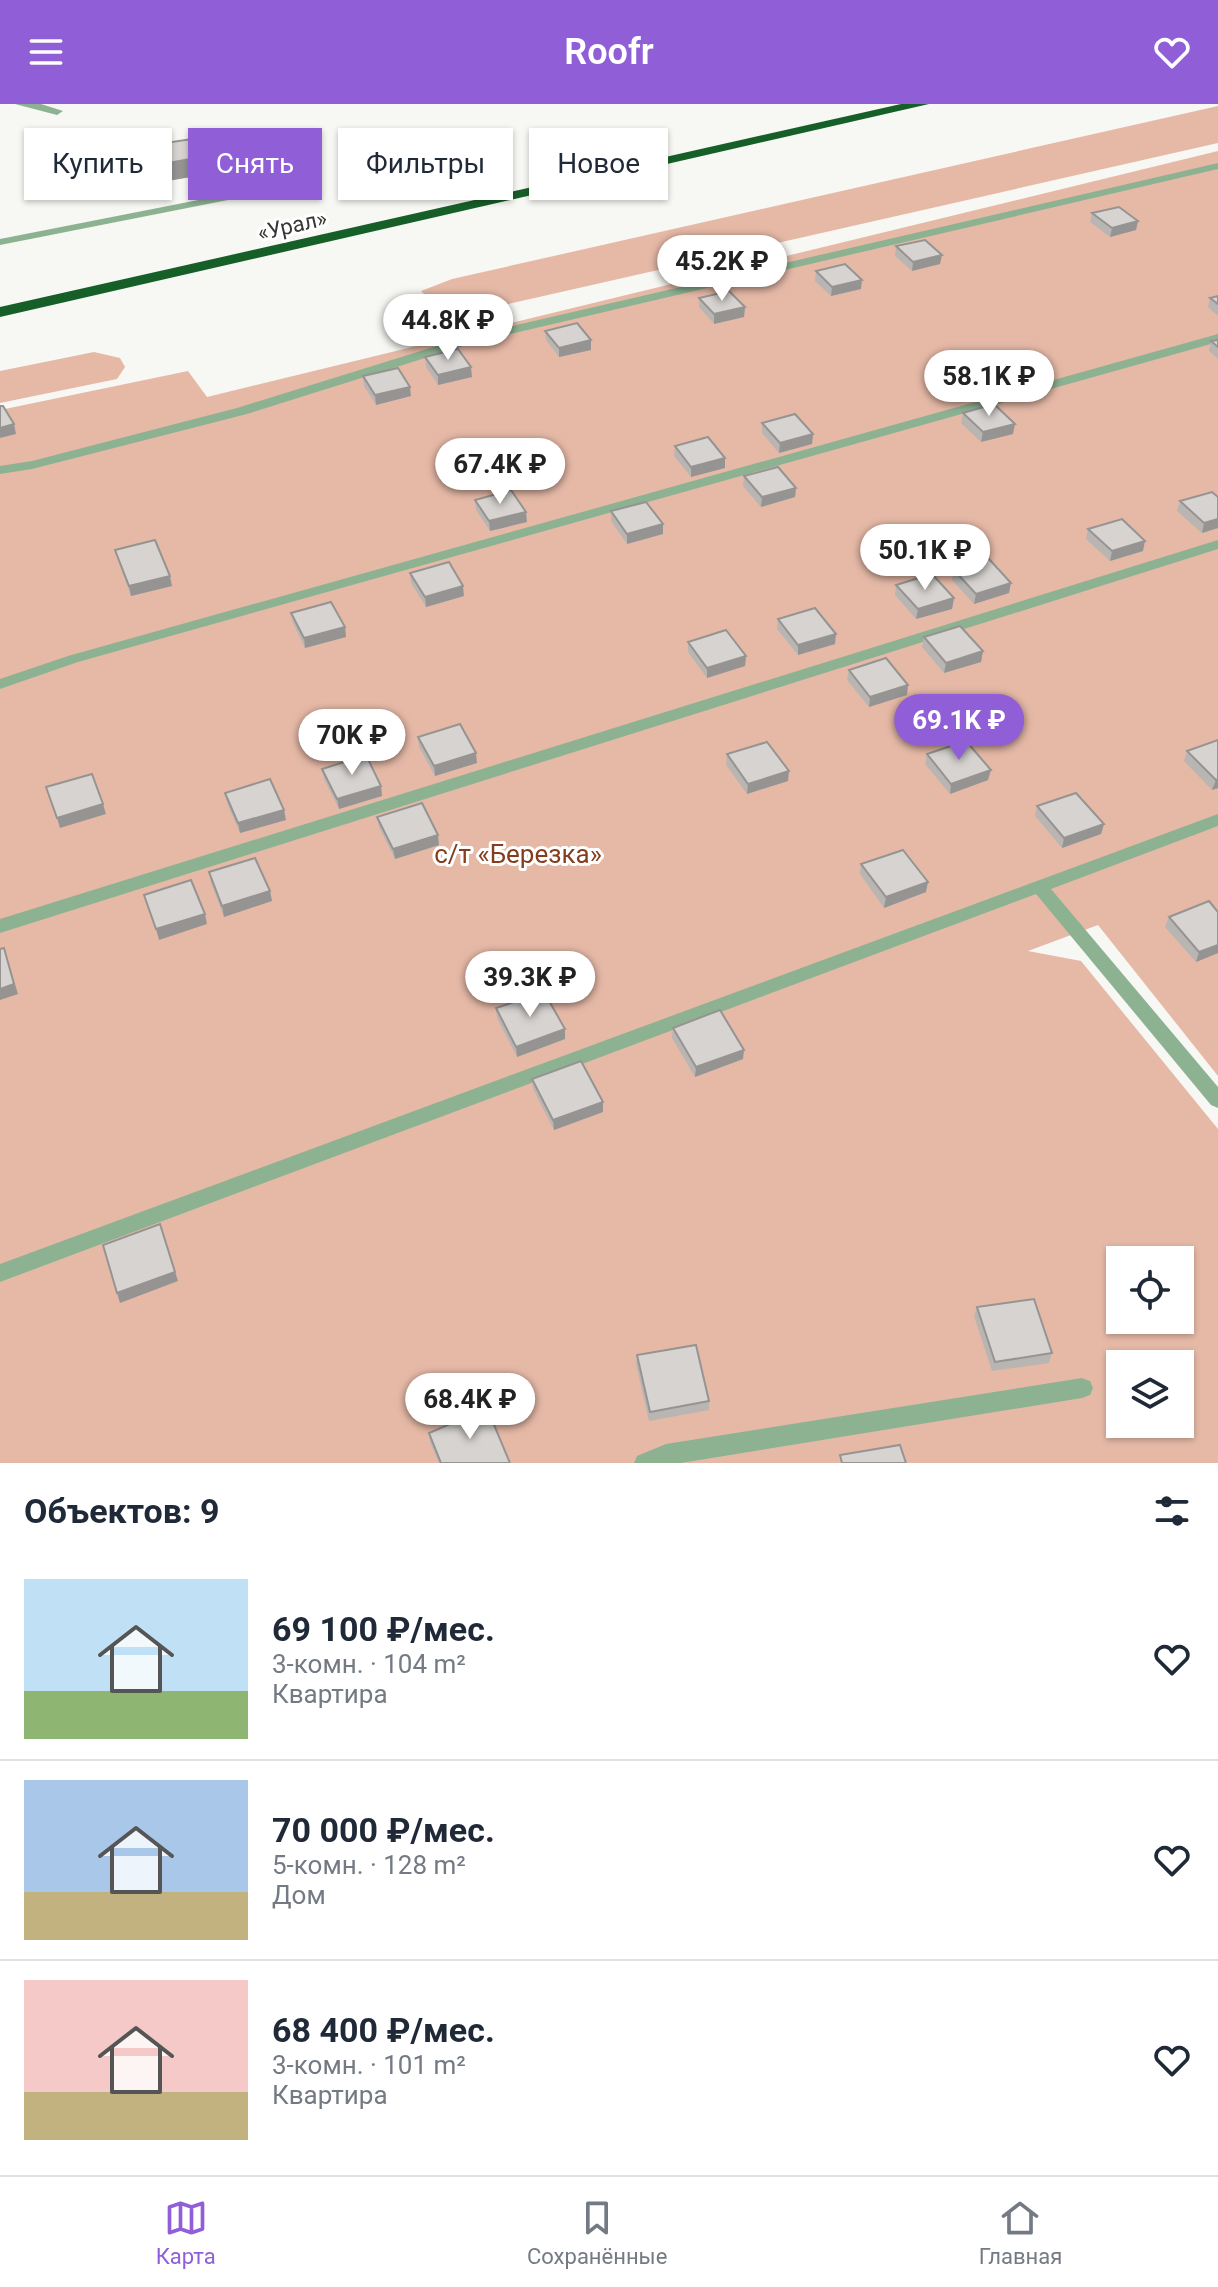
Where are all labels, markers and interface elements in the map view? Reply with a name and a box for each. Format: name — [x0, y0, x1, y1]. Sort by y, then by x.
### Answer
icon: menu — [24, 30, 68, 74]
icon: heart — [1150, 30, 1194, 74]
text: Roofr — [564, 31, 654, 73]
chip: Купить — [24, 128, 172, 200]
chip: Снять — [188, 128, 322, 200]
chip: Фильтры — [338, 128, 513, 200]
chip: Новое — [529, 128, 668, 200]
street label: «Урал» — [255, 205, 329, 246]
pin: 45.2K ₽ — [648, 235, 796, 303]
text: 45.2K ₽ — [675, 246, 769, 276]
pin: 44.8K ₽ — [374, 294, 522, 362]
text: 44.8K ₽ — [401, 305, 495, 335]
pin: 58.1K ₽ — [915, 350, 1063, 418]
text: 58.1K ₽ — [942, 361, 1036, 391]
pin: 67.4K ₽ — [426, 438, 574, 506]
text: 67.4K ₽ — [453, 449, 547, 479]
pin: 50.1K ₽ — [851, 524, 999, 592]
text: 50.1K ₽ — [878, 535, 972, 565]
pin: 69.1K ₽ — [885, 694, 1033, 762]
text: 69.1K ₽ — [912, 705, 1006, 735]
pin: 70K ₽ — [296, 709, 408, 777]
text: 70K ₽ — [316, 720, 388, 750]
park label: с/т «Березка» — [434, 839, 602, 869]
pin: 39.3K ₽ — [456, 951, 604, 1019]
text: 39.3K ₽ — [483, 962, 577, 992]
map controls — [1106, 1246, 1194, 1438]
button: locate — [1106, 1246, 1194, 1334]
button: layers — [1106, 1350, 1194, 1438]
pin: 68.4K ₽ — [396, 1373, 544, 1441]
text: 68.4K ₽ — [423, 1384, 517, 1414]
icon: filters — [1150, 1489, 1194, 1533]
text: Объектов: 9 — [24, 1491, 219, 1531]
text: 69 100 ₽/мес. — [272, 1609, 495, 1649]
icon: home — [88, 1611, 184, 1707]
icon: heart — [1150, 1637, 1194, 1681]
text: 3-комн. · 104 m² — [272, 1649, 466, 1679]
text: Квартира — [272, 1679, 388, 1709]
text: 70 000 ₽/мес. — [272, 1810, 495, 1850]
icon: home — [88, 1812, 184, 1908]
icon: heart — [1150, 1838, 1194, 1882]
text: 5-комн. · 128 m² — [272, 1850, 466, 1880]
text: Дом — [272, 1880, 326, 1910]
text: 68 400 ₽/мес. — [272, 2010, 495, 2050]
icon: home — [88, 2012, 184, 2108]
icon: heart — [1150, 2038, 1194, 2082]
text: 3-комн. · 101 m² — [272, 2050, 466, 2080]
text: Квартира — [272, 2080, 388, 2110]
tab: Карта — [156, 2196, 216, 2269]
tab: Сохранённые — [527, 2196, 667, 2269]
tab: Главная — [979, 2196, 1062, 2269]

